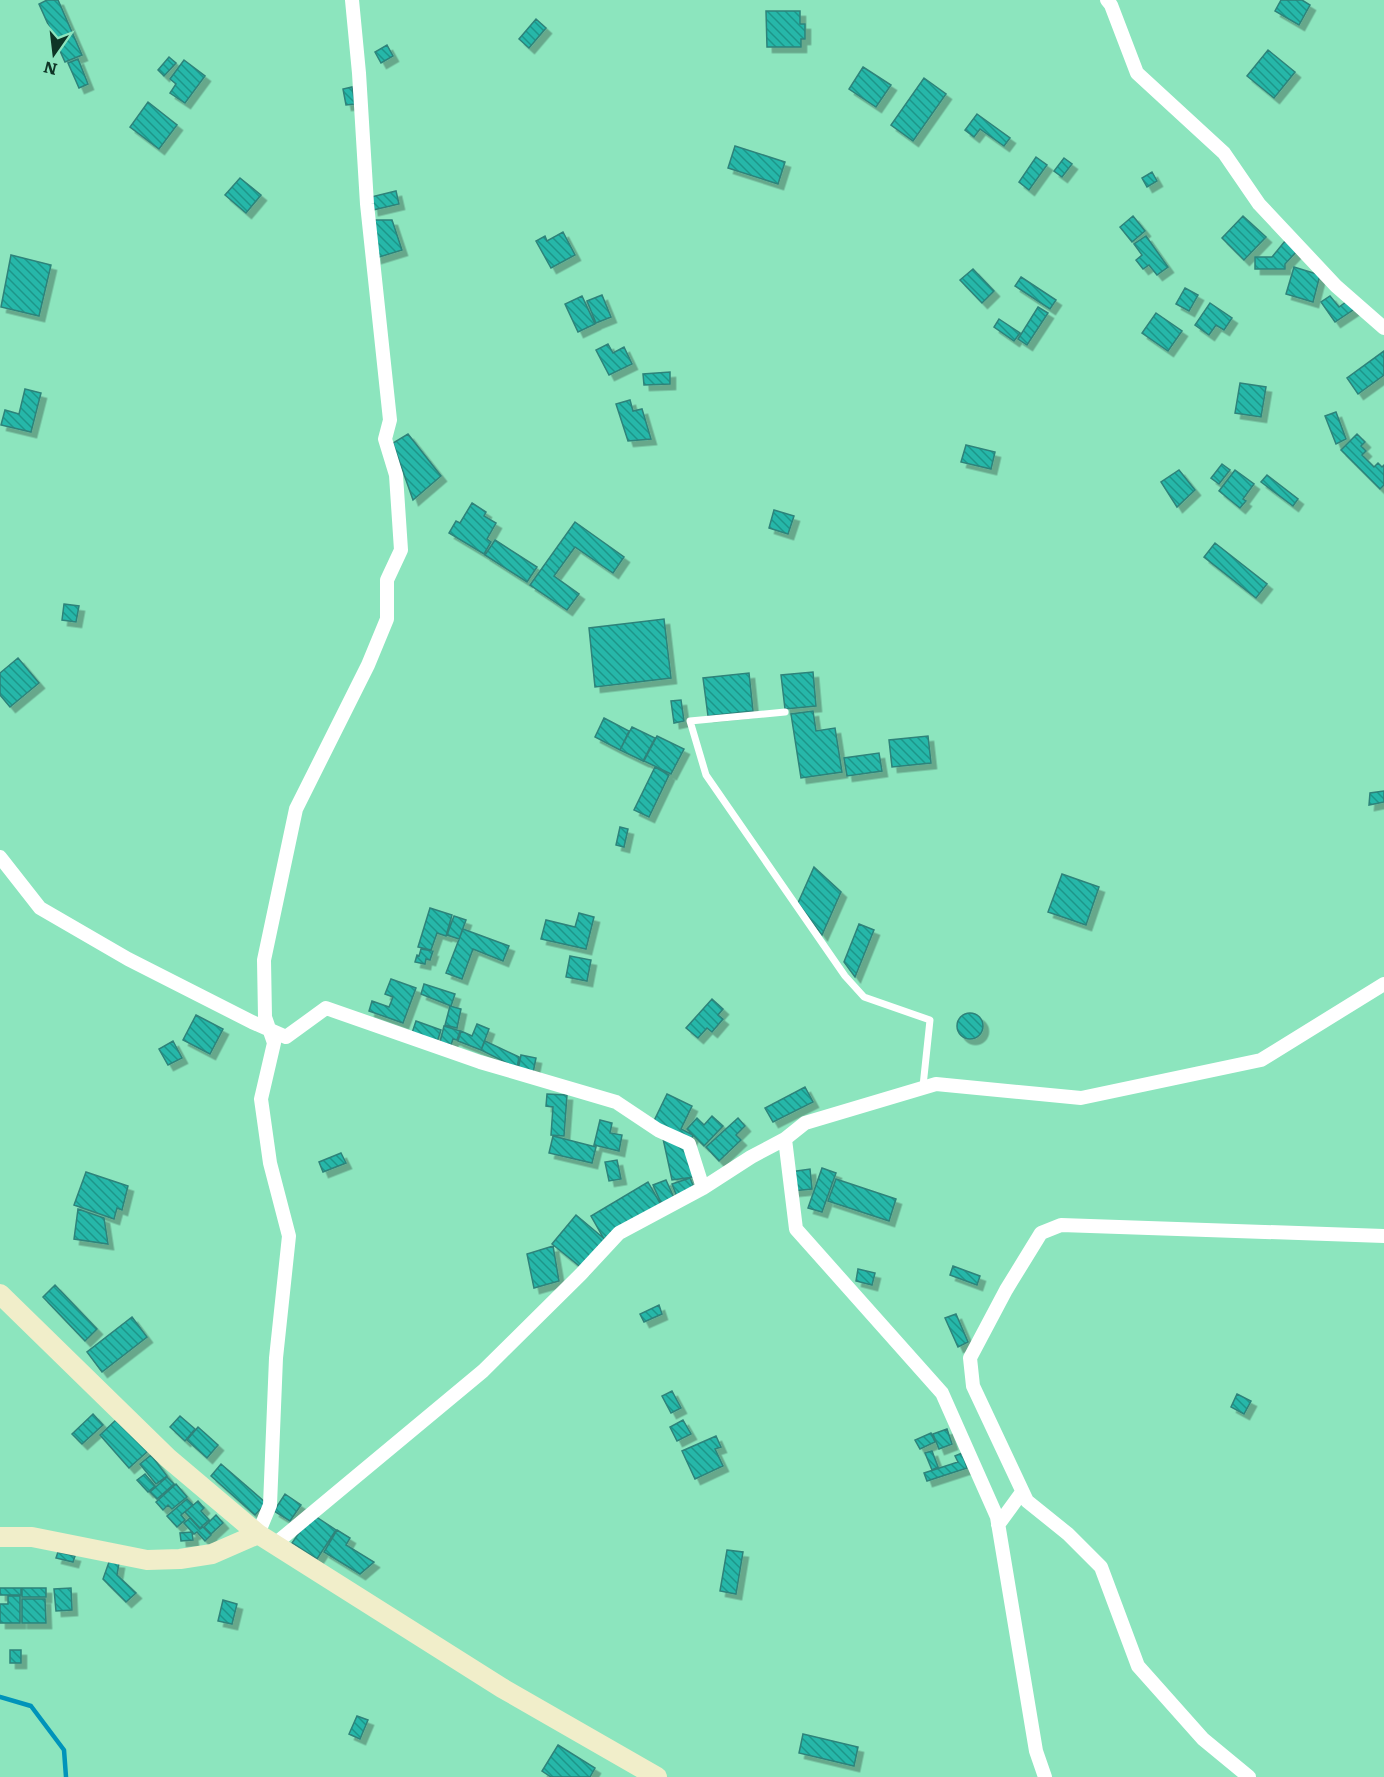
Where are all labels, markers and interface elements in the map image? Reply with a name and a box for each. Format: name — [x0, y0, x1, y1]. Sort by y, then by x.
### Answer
north arrow — [24, 24, 84, 84]
text: N — [41, 56, 60, 83]

